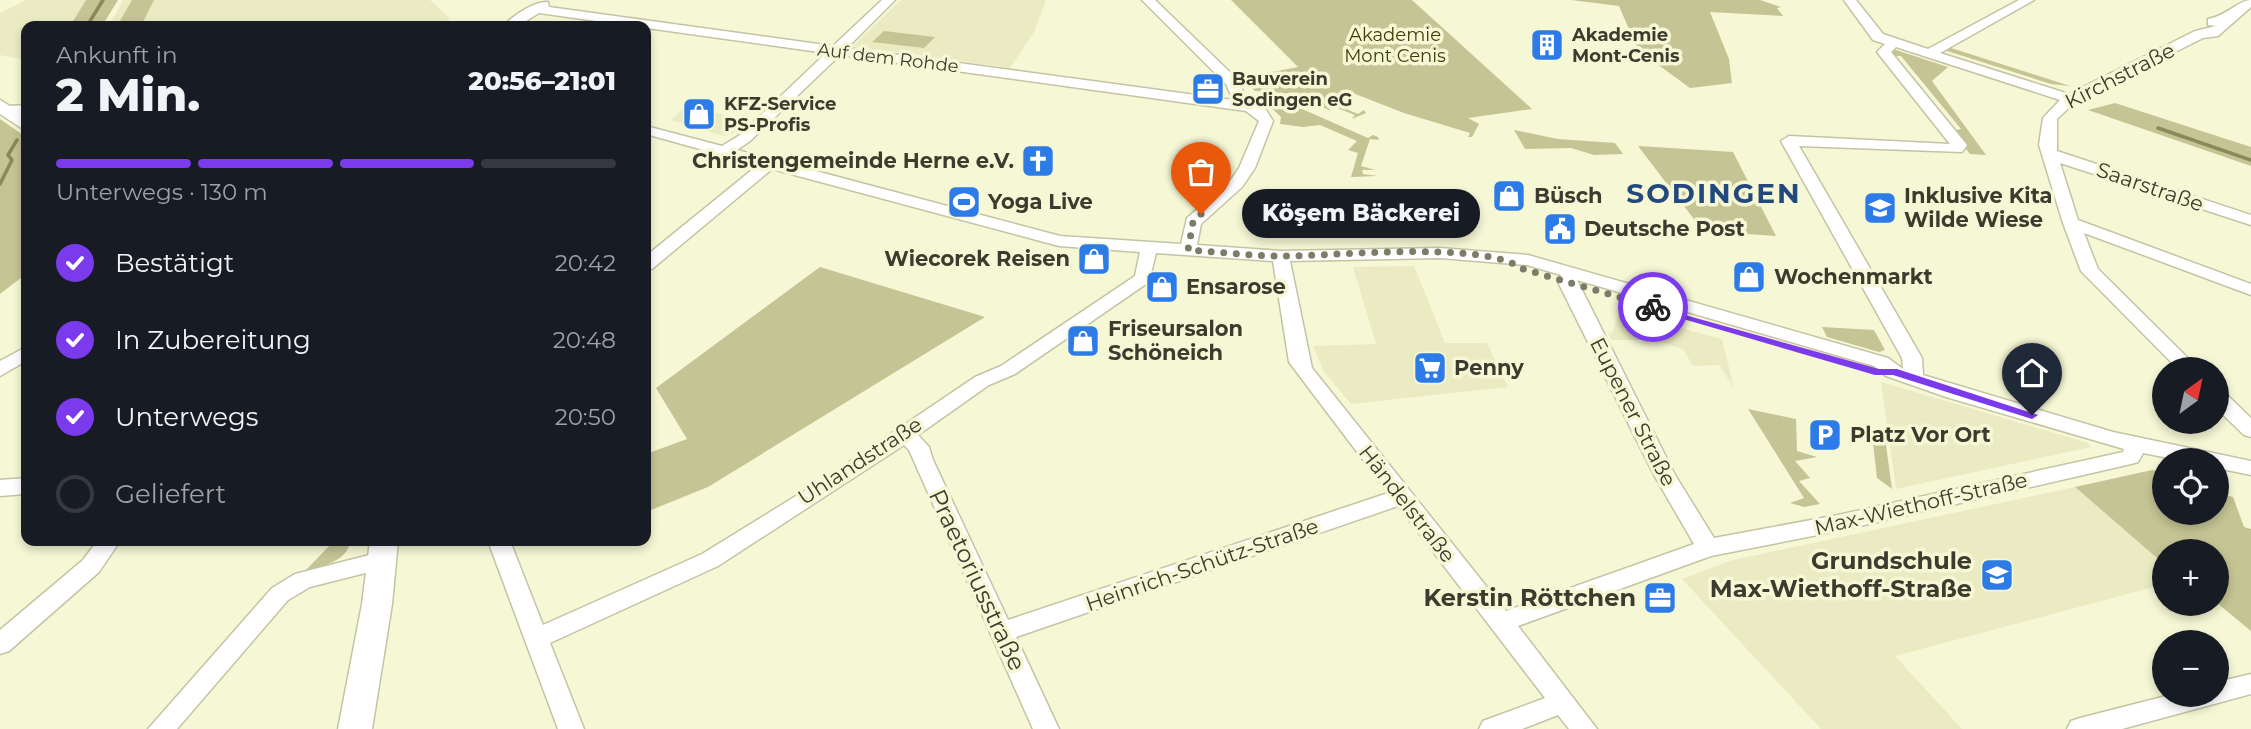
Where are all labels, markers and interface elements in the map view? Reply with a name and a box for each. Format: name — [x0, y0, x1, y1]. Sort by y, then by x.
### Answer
park label: Akademie Mont Cenis — [1344, 24, 1446, 67]
place label: Akademie Mont-Cenis — [1571, 24, 1680, 67]
building icon: Akademie Mont-Cenis — [1528, 26, 1566, 64]
street label: Kirchstraße — [2061, 37, 2179, 114]
street label: Auf dem Rohde — [816, 38, 960, 78]
text: Ankunft in — [56, 41, 177, 69]
text: 20:56–21:01 — [468, 65, 616, 97]
text: 2 Min. — [56, 66, 200, 123]
place label: Bauverein Sodingen eG — [1232, 68, 1352, 111]
office icon: Bauverein Sodingen eG — [1189, 70, 1227, 108]
place label: KFZ-Service PS-Profis — [724, 93, 836, 136]
shop icon: KFZ-Service PS-Profis — [680, 95, 718, 133]
church icon: Christengemeinde Herne e.V. — [1019, 142, 1057, 180]
pin — [1171, 142, 1231, 214]
place label: Christengemeinde Herne e.V. — [692, 148, 1014, 173]
icon: bag — [1182, 153, 1220, 191]
street label: Saarstraße — [2093, 157, 2207, 216]
district label: SODINGEN — [1626, 176, 1802, 210]
shop icon: Büsch — [1490, 177, 1528, 215]
text: Unterwegs · 130 m — [56, 178, 268, 206]
sports icon: Yoga Live — [945, 183, 983, 221]
place label: Büsch — [1534, 183, 1603, 208]
place label: Inklusive Kita Wilde Wiese — [1904, 183, 2052, 232]
place label: Yoga Live — [987, 189, 1093, 214]
school or university icon: Inklusive Kita Wilde Wiese — [1861, 189, 1899, 227]
callout: Köşem Bäckerei — [1243, 190, 1481, 238]
text: Köşem Bäckerei — [1262, 199, 1460, 227]
public building icon: Deutsche Post — [1541, 210, 1579, 248]
place label: Deutsche Post — [1584, 216, 1745, 241]
shop icon: Wiecorek Reisen — [1075, 240, 1113, 278]
icon: check — [56, 244, 94, 282]
place label: Wiecorek Reisen — [884, 246, 1070, 271]
text: Bestätigt — [115, 247, 234, 279]
text: 20:42 — [555, 249, 616, 277]
shop icon: Wochenmarkt — [1730, 258, 1768, 296]
place label: Wochenmarkt — [1774, 264, 1933, 289]
shop icon: Ensarose — [1143, 268, 1181, 306]
courier — [1618, 272, 1688, 342]
place label: Ensarose — [1186, 274, 1286, 299]
icon: bike — [1634, 288, 1672, 326]
place label: Friseursalon Schöneich — [1108, 316, 1243, 365]
icon: check — [56, 321, 94, 359]
shop icon: Friseursalon Schöneich — [1064, 322, 1102, 360]
text: In Zubereitung — [115, 324, 311, 356]
text: 20:48 — [553, 326, 616, 354]
street label: Eupener Straße — [1585, 333, 1682, 490]
pin — [2002, 343, 2062, 415]
supermarket icon: Penny — [1411, 349, 1449, 387]
icon: home — [2013, 354, 2051, 392]
place label: Penny — [1454, 355, 1524, 380]
north arrow — [2152, 357, 2230, 434]
map controls — [2152, 357, 2229, 707]
icon: check — [56, 398, 94, 436]
text: Unterwegs — [115, 401, 258, 433]
text: 20:50 — [555, 403, 616, 431]
street label: Uhlandstraße — [793, 411, 926, 510]
parking icon: Platz Vor Ort — [1806, 416, 1844, 454]
place label: Platz Vor Ort — [1850, 422, 1991, 447]
street label: Händelstraße — [1354, 440, 1461, 567]
button: locate — [2152, 448, 2229, 525]
street label: Max-Wiethoff-Straße — [1812, 467, 2030, 540]
text: Geliefert — [115, 478, 226, 510]
street label: Praetoriusstraße — [923, 484, 1032, 675]
street label: Heinrich-Schütz-Straße — [1082, 513, 1322, 616]
button: + — [2152, 539, 2229, 616]
place label: Grundschule Max-Wiethoff-Straße — [1710, 546, 1972, 603]
school or university icon: Grundschule Max-Wiethoff-Straße — [1978, 556, 2016, 594]
office icon: Kerstin Röttchen — [1641, 579, 1679, 617]
place label: Kerstin Röttchen — [1423, 583, 1636, 612]
button: − — [2152, 630, 2229, 707]

